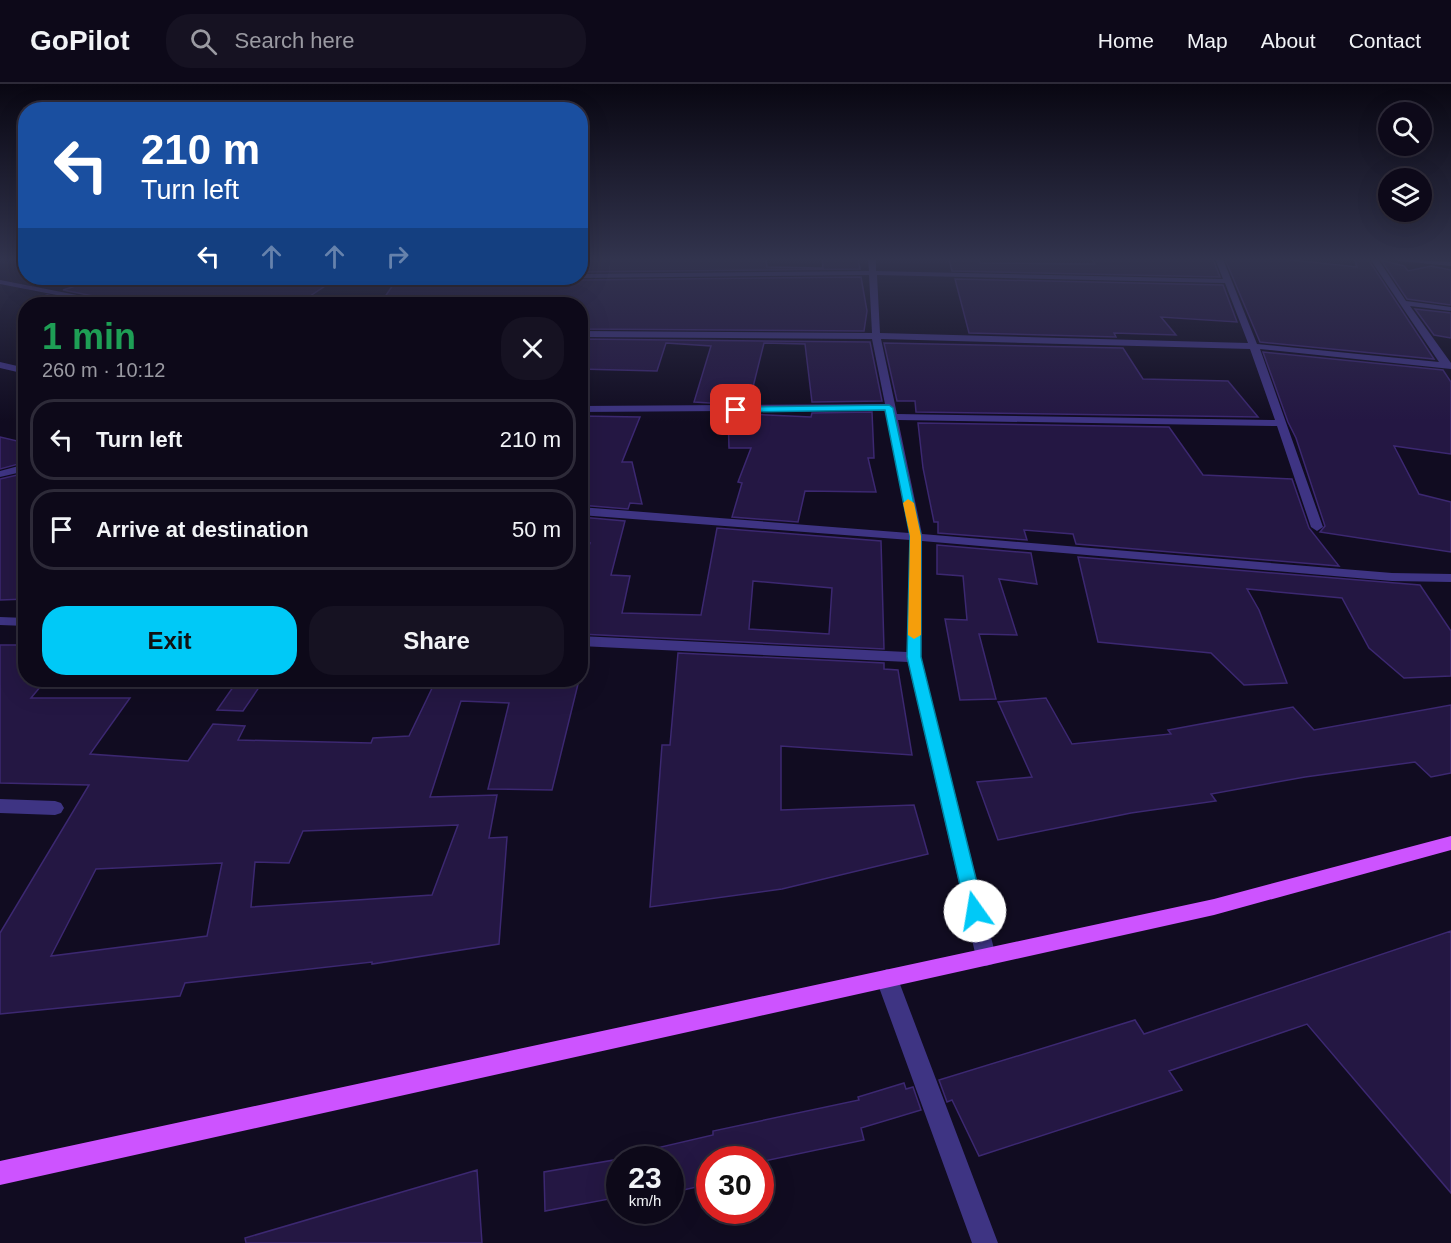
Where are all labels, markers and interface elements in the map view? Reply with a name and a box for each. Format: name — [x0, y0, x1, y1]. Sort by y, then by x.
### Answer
search box — [166, 14, 586, 68]
text: GoPilot — [30, 25, 130, 56]
icon: search — [187, 25, 220, 58]
text: Search here — [235, 28, 354, 53]
text: Home — [1098, 29, 1154, 52]
text: Map — [1187, 29, 1228, 52]
text: About — [1261, 29, 1316, 52]
text: Contact — [1349, 29, 1421, 52]
map controls — [1378, 102, 1432, 222]
button: search — [1378, 102, 1432, 156]
icon: left — [42, 126, 120, 204]
text: 210 m — [141, 126, 260, 173]
button: layers — [1378, 168, 1432, 222]
text: Turn left — [141, 175, 239, 205]
icon: left — [192, 240, 225, 273]
icon: ahead — [255, 240, 288, 273]
icon: ahead — [318, 240, 351, 273]
icon: right — [381, 240, 414, 273]
text: 1 min — [42, 316, 136, 357]
button: close — [501, 317, 564, 380]
text: 260 m · 10:12 — [42, 359, 165, 381]
pin — [710, 384, 761, 435]
icon: arrive — [719, 393, 752, 426]
icon: left — [45, 423, 78, 456]
text: Turn left — [96, 427, 182, 452]
text: 210 m — [500, 427, 561, 452]
icon: arrive — [45, 513, 78, 546]
text: Arrive at destination — [96, 517, 309, 542]
text: 50 m — [512, 517, 561, 542]
button: Exit — [42, 606, 297, 675]
button: Share — [309, 606, 564, 675]
position arrow — [943, 879, 1007, 943]
speed limit sign: 30 — [696, 1146, 774, 1224]
text: 23 — [628, 1161, 662, 1194]
text: km/h — [629, 1192, 661, 1209]

